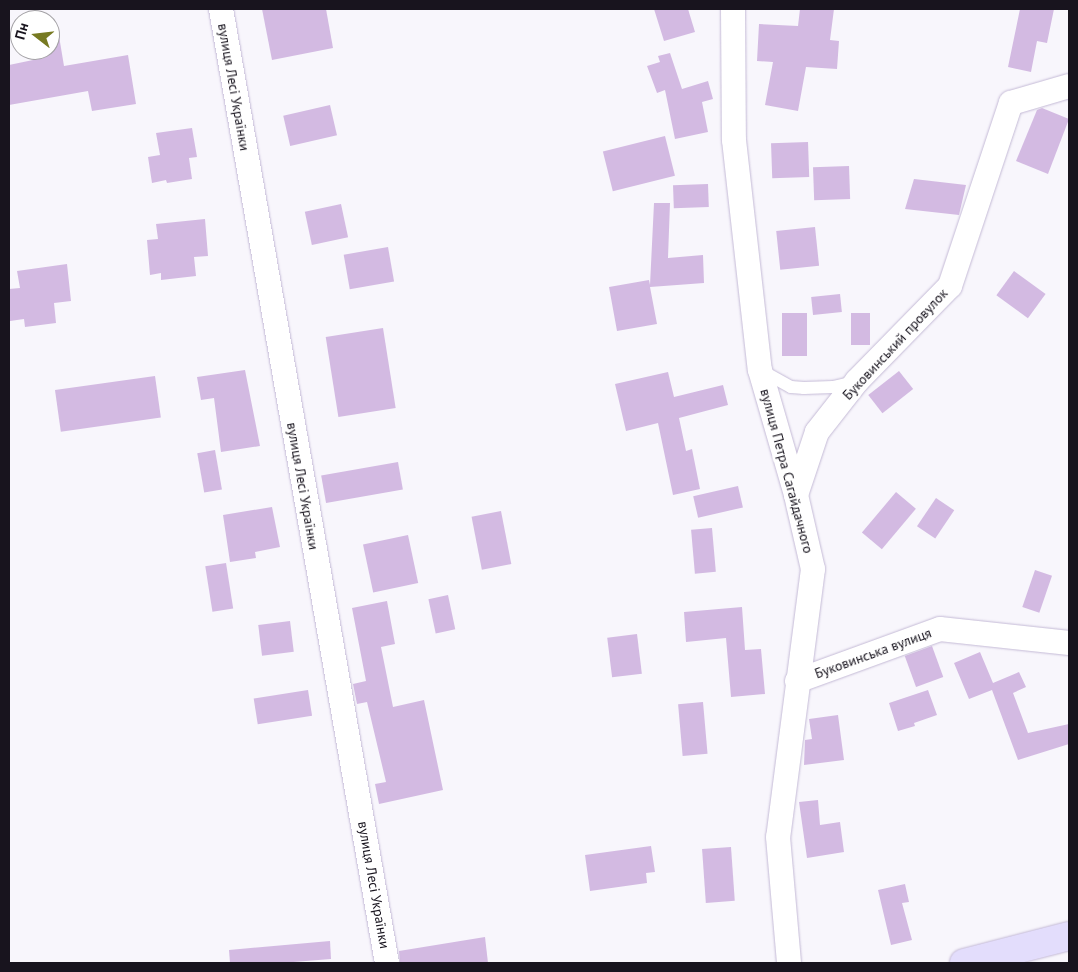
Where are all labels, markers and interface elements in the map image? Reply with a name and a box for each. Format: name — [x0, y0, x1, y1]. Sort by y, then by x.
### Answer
north arrow — [10, 10, 60, 60]
text: Пн — [11, 21, 32, 42]
street label: вулиця Лесі Українки — [214, 22, 254, 152]
street label: Буковинський провулок — [839, 285, 951, 403]
street label: вулиця Петра Сагайдачного — [757, 387, 817, 555]
street label: вулиця Лесі Українки — [283, 421, 323, 551]
street label: Буковинська вулиця — [812, 624, 934, 682]
street label: вулиця Лесі Українки — [354, 820, 394, 950]

